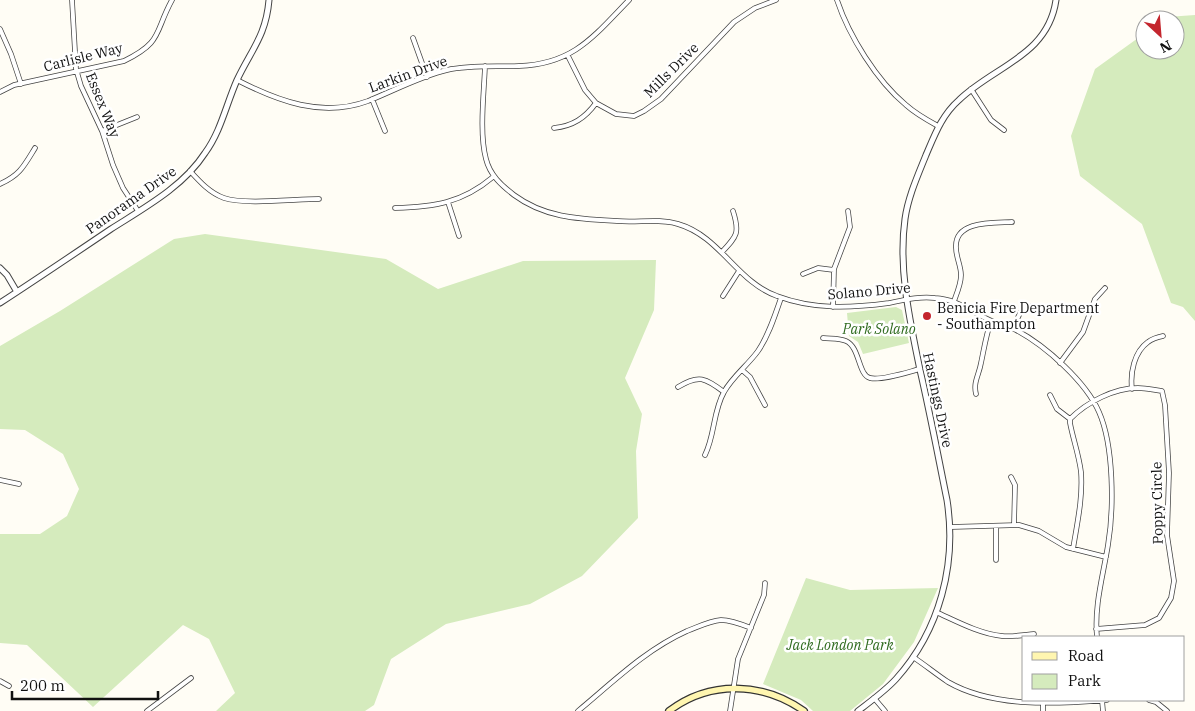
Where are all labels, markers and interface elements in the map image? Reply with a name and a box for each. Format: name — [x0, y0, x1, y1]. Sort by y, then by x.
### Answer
north arrow — [1135, 10, 1185, 60]
text: N — [1157, 36, 1175, 57]
street label: Carlisle Way — [42, 38, 125, 76]
street label: Mills Drive — [640, 39, 702, 101]
street label: Larkin Drive — [366, 51, 450, 97]
street label: Essex Way — [82, 70, 124, 141]
street label: Panorama Drive — [82, 162, 180, 238]
street label: Solano Drive — [827, 278, 911, 304]
place label: Benicia Fire Department - Southampton — [937, 299, 1099, 333]
marker: Benicia Fire Department - Southampton — [921, 310, 933, 322]
park label: Park Solano — [841, 320, 916, 338]
street label: Hastings Drive — [919, 351, 957, 449]
street label: Poppy Circle — [1147, 461, 1167, 545]
park label: Jack London Park — [785, 636, 894, 654]
legend — [1022, 636, 1185, 701]
text: Road — [1068, 646, 1104, 665]
scale bar — [12, 668, 159, 700]
text: Park — [1068, 671, 1101, 690]
text: 200 m — [20, 676, 65, 695]

